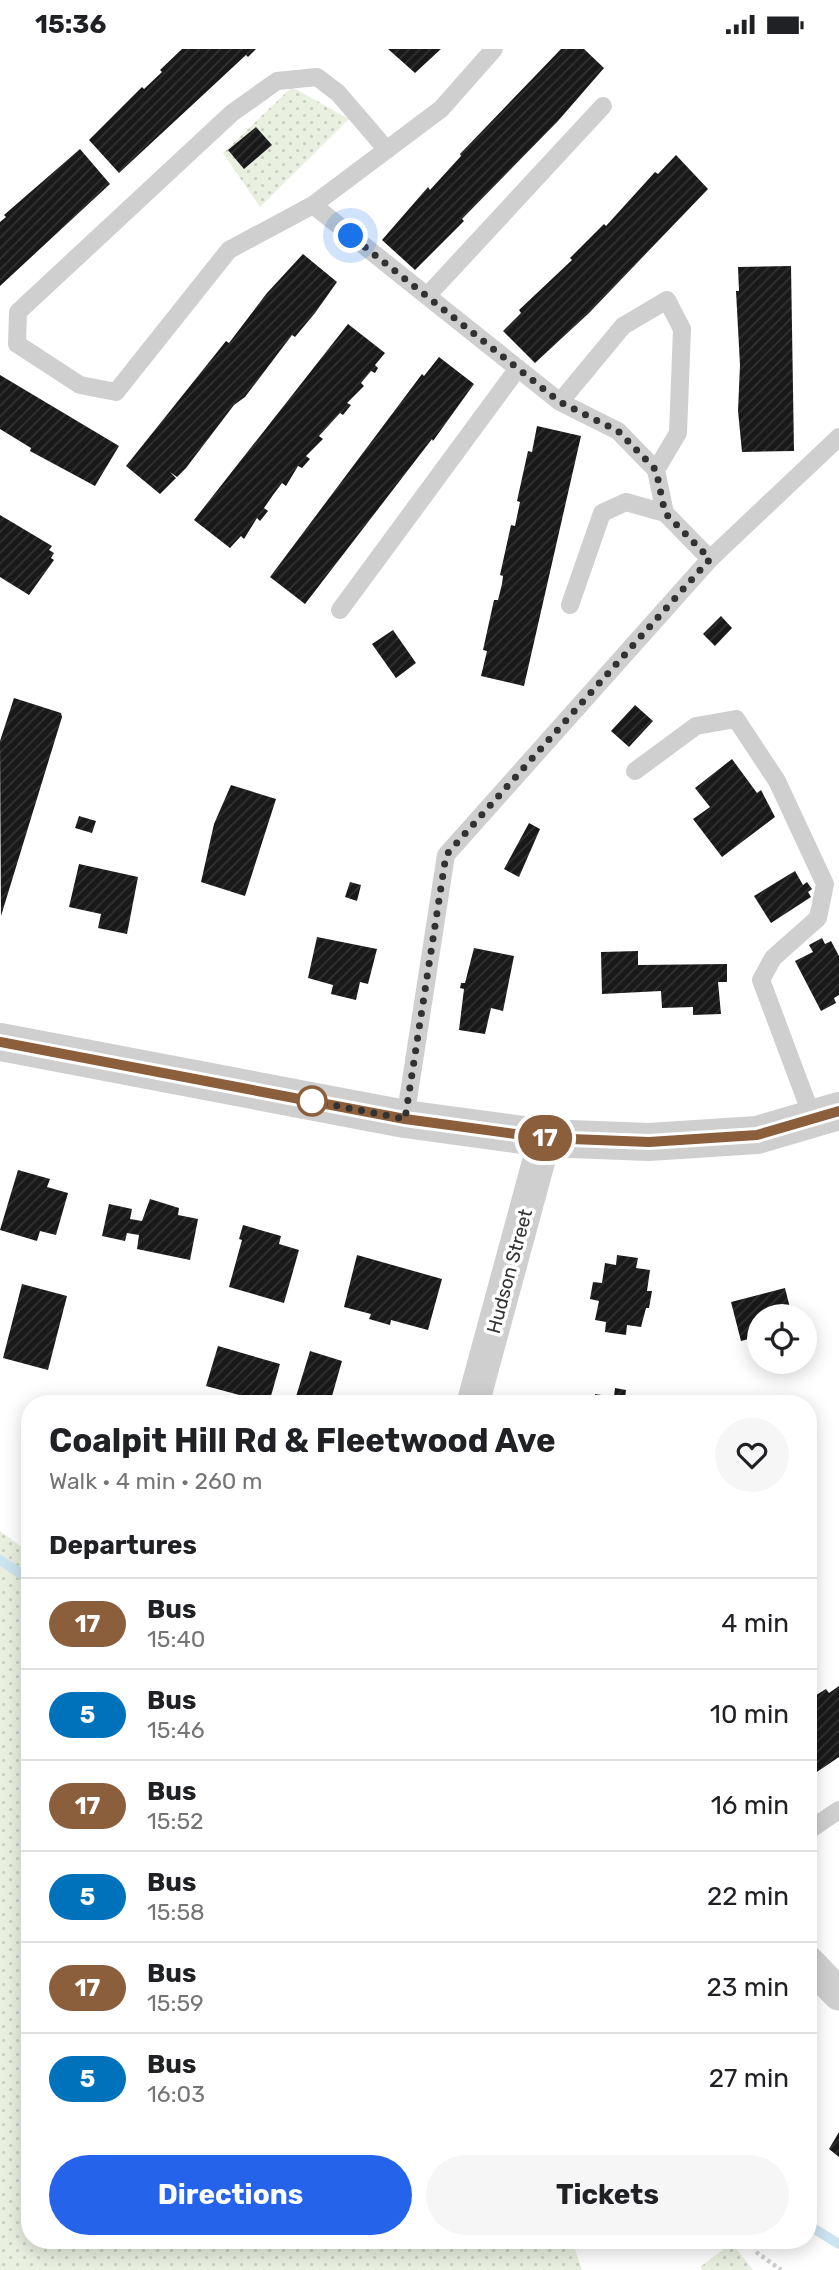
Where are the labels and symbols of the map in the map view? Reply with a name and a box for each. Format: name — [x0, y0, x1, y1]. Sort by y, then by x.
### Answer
your location — [333, 218, 368, 253]
unlabelled marker — [297, 1086, 327, 1116]
line badge: 17 — [514, 1115, 576, 1161]
street label: Hudson Street — [482, 1206, 537, 1336]

